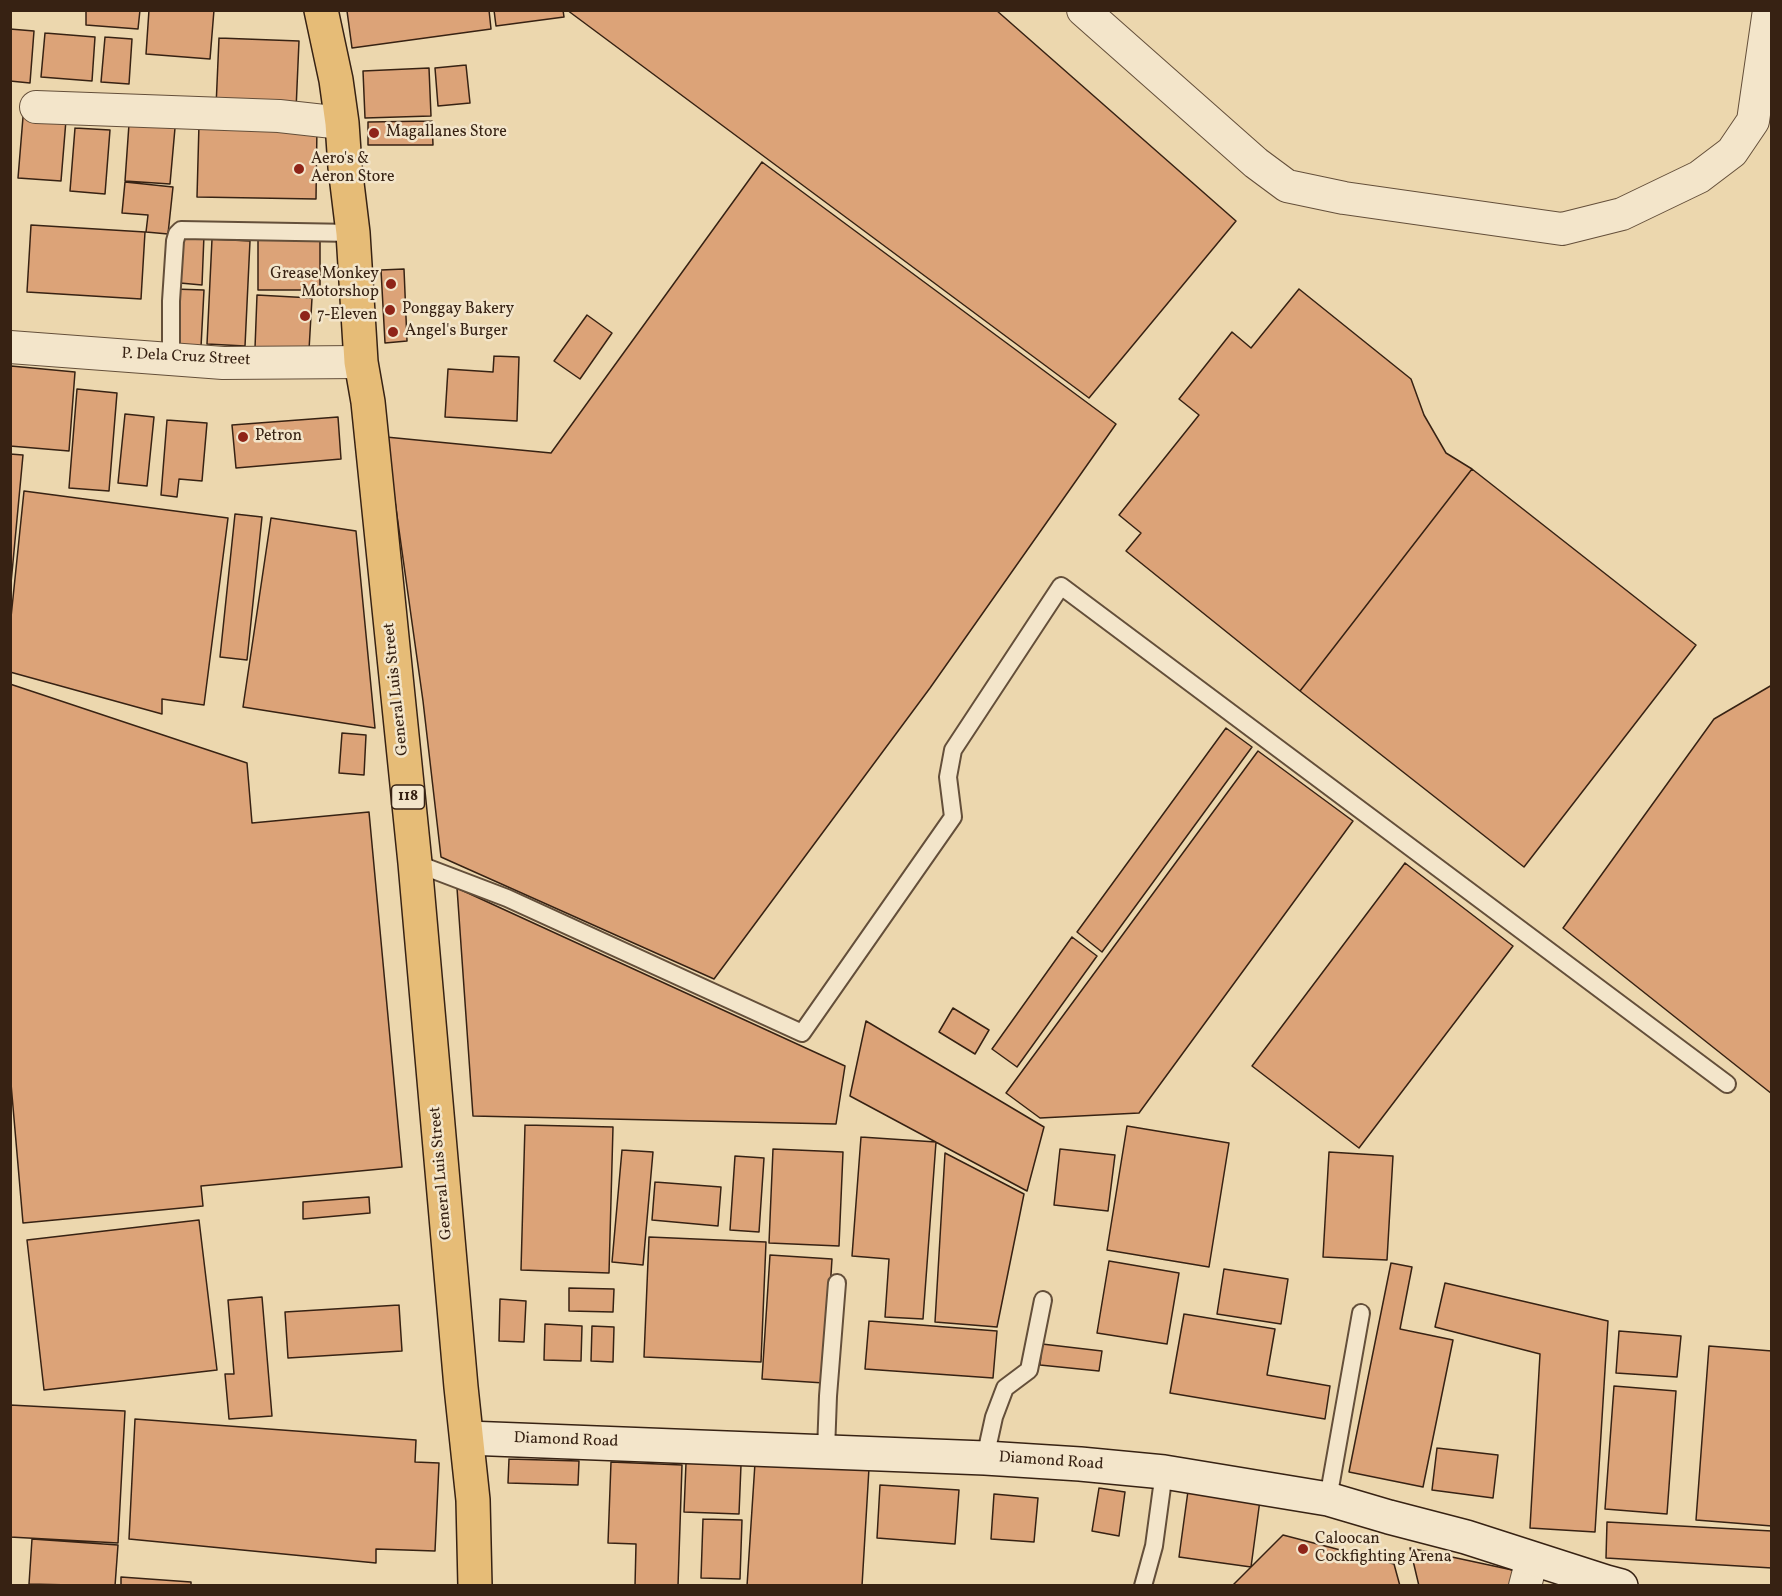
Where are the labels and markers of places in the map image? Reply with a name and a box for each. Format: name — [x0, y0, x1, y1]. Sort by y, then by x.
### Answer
place label: Magallanes Store — [386, 123, 507, 143]
marker: Magallanes Store — [367, 126, 381, 140]
place label: Aero's & Aeron Store — [311, 150, 395, 188]
marker: Aero's & Aeron Store — [292, 162, 306, 176]
place label: Grease Monkey Motorshop — [270, 265, 379, 303]
marker: Grease Monkey Motorshop — [384, 277, 398, 291]
place label: Ponggay Bakery — [402, 300, 514, 320]
marker: Ponggay Bakery — [383, 303, 397, 317]
place label: 7-Eleven — [317, 306, 378, 326]
marker: 7-Eleven — [298, 309, 312, 323]
place label: Angel's Burger — [405, 322, 508, 342]
marker: Angel's Burger — [386, 325, 400, 339]
place label: Petron — [255, 427, 302, 447]
marker: Petron — [236, 430, 250, 444]
place label: Caloocan Cockfighting Arena — [1315, 1530, 1452, 1568]
marker: Caloocan Cockfighting Arena — [1296, 1542, 1310, 1556]

